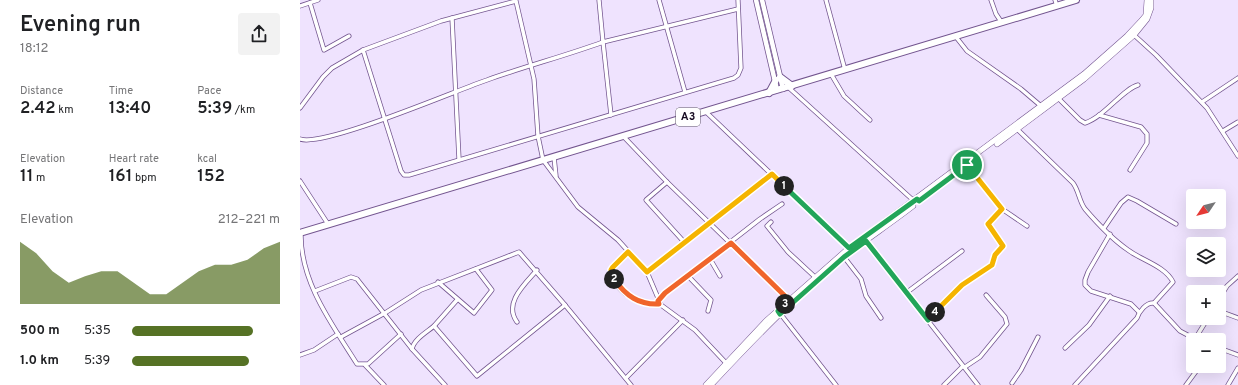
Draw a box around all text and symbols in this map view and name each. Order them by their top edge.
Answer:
text: Evening run [20,12,141,39]
button: share [238,13,280,55]
text: 18:12 [20,41,49,57]
text: Distance [20,84,63,98]
text: Time [109,84,133,98]
text: Pace [197,84,222,98]
text: 2.42 [20,98,56,120]
text: 13:40 [109,98,151,120]
text: 5:39 [197,98,232,120]
text: km [56,103,73,117]
text: /km [232,103,255,117]
road number: A3 [676,108,700,126]
pin [950,148,984,182]
text: Elevation [20,152,65,166]
text: Heart rate [109,152,159,166]
text: kcal [197,152,217,166]
icon: arrive [956,154,978,176]
text: 11 [20,166,33,188]
text: 161 [109,166,132,188]
text: 152 [197,166,225,188]
text: m [33,171,45,185]
text: bpm [132,171,157,185]
pin: 1 [774,176,794,196]
text: 1 [782,179,786,193]
north arrow [1186,189,1226,229]
map controls [1186,189,1226,373]
text: Elevation [20,212,73,228]
text: 212–221 m [218,212,280,228]
button: layers [1186,237,1226,277]
pin: 2 [604,269,624,289]
text: 2 [611,272,617,286]
button: + [1186,285,1226,325]
pin: 3 [775,294,795,314]
text: 3 [782,297,788,311]
pin: 4 [925,302,945,322]
text: 4 [931,305,939,319]
text: 500 m [20,323,60,339]
text: 5:35 [84,323,111,339]
button: − [1186,333,1226,373]
text: 1.0 km [20,353,59,369]
text: 5:39 [84,353,110,369]

